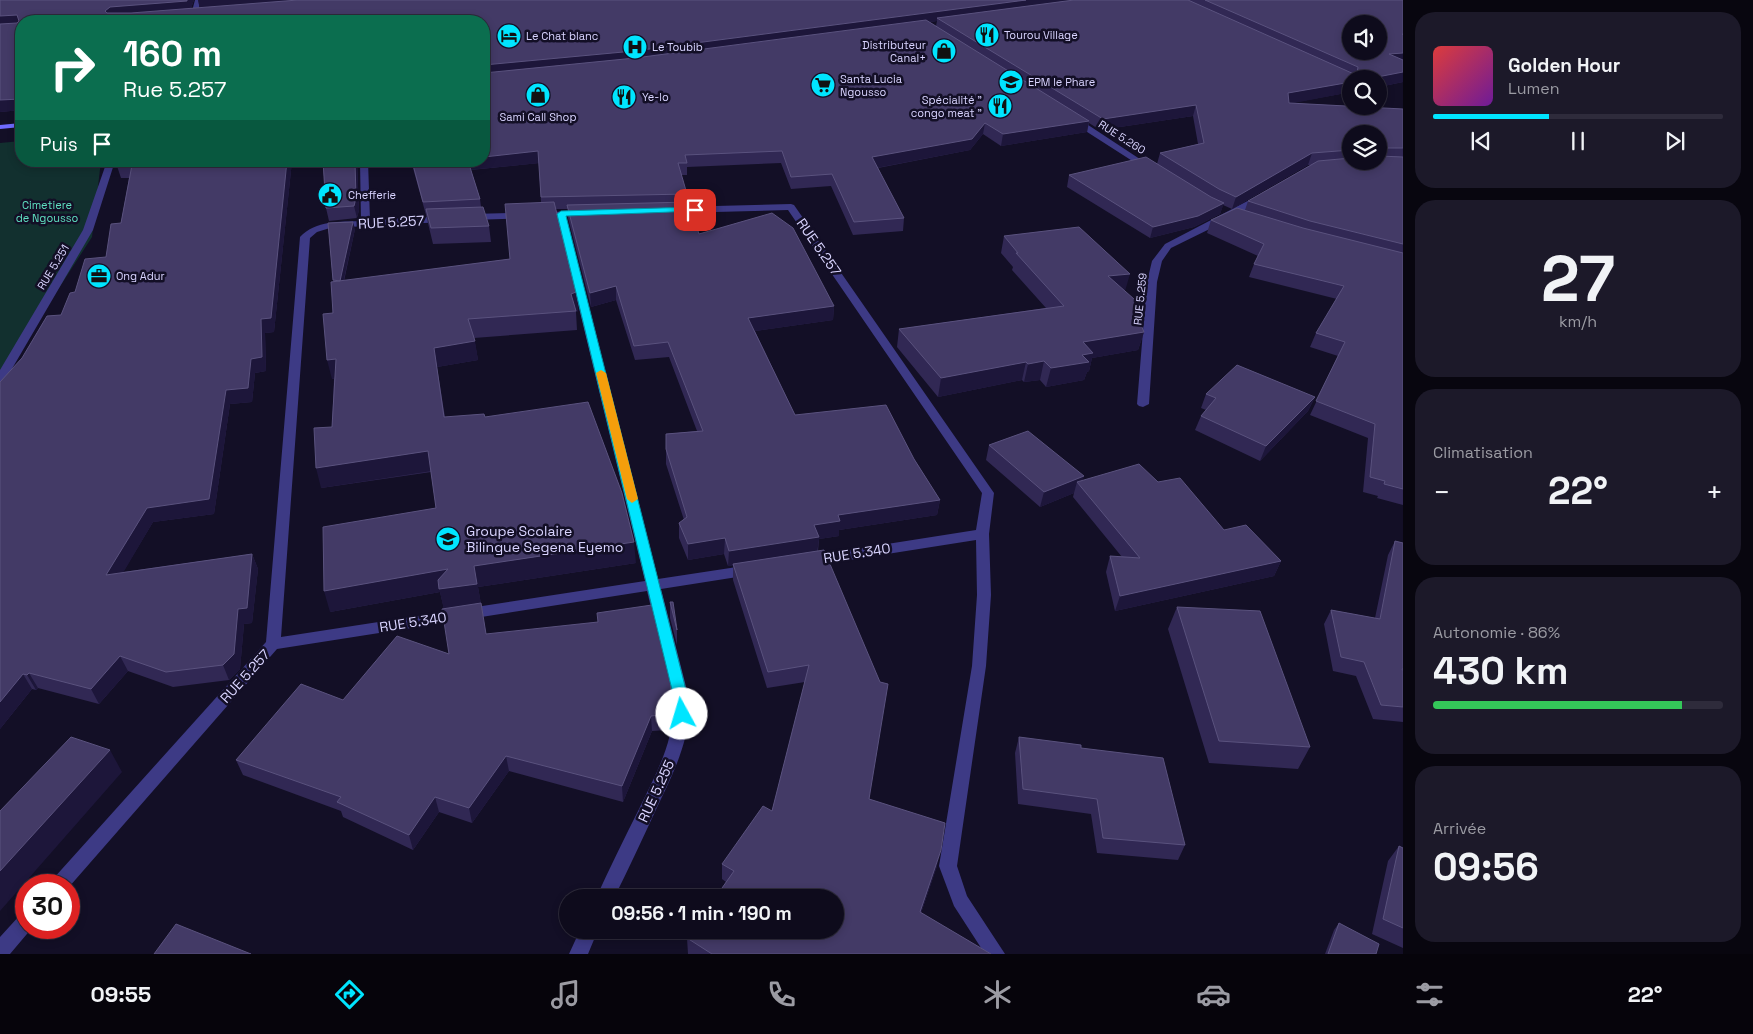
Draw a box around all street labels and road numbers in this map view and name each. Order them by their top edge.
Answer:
street label: RUE 5.260 [1096,117,1148,157]
street label: RUE 5.257 [358,211,425,233]
street label: RUE 5.257 [793,215,845,279]
street label: RUE 5.251 [34,242,72,292]
street label: RUE 5.259 [1130,272,1150,326]
street label: RUE 5.340 [822,539,892,567]
street label: RUE 5.340 [378,608,448,636]
street label: RUE 5.257 [216,645,274,707]
street label: RUE 5.255 [634,757,678,825]

